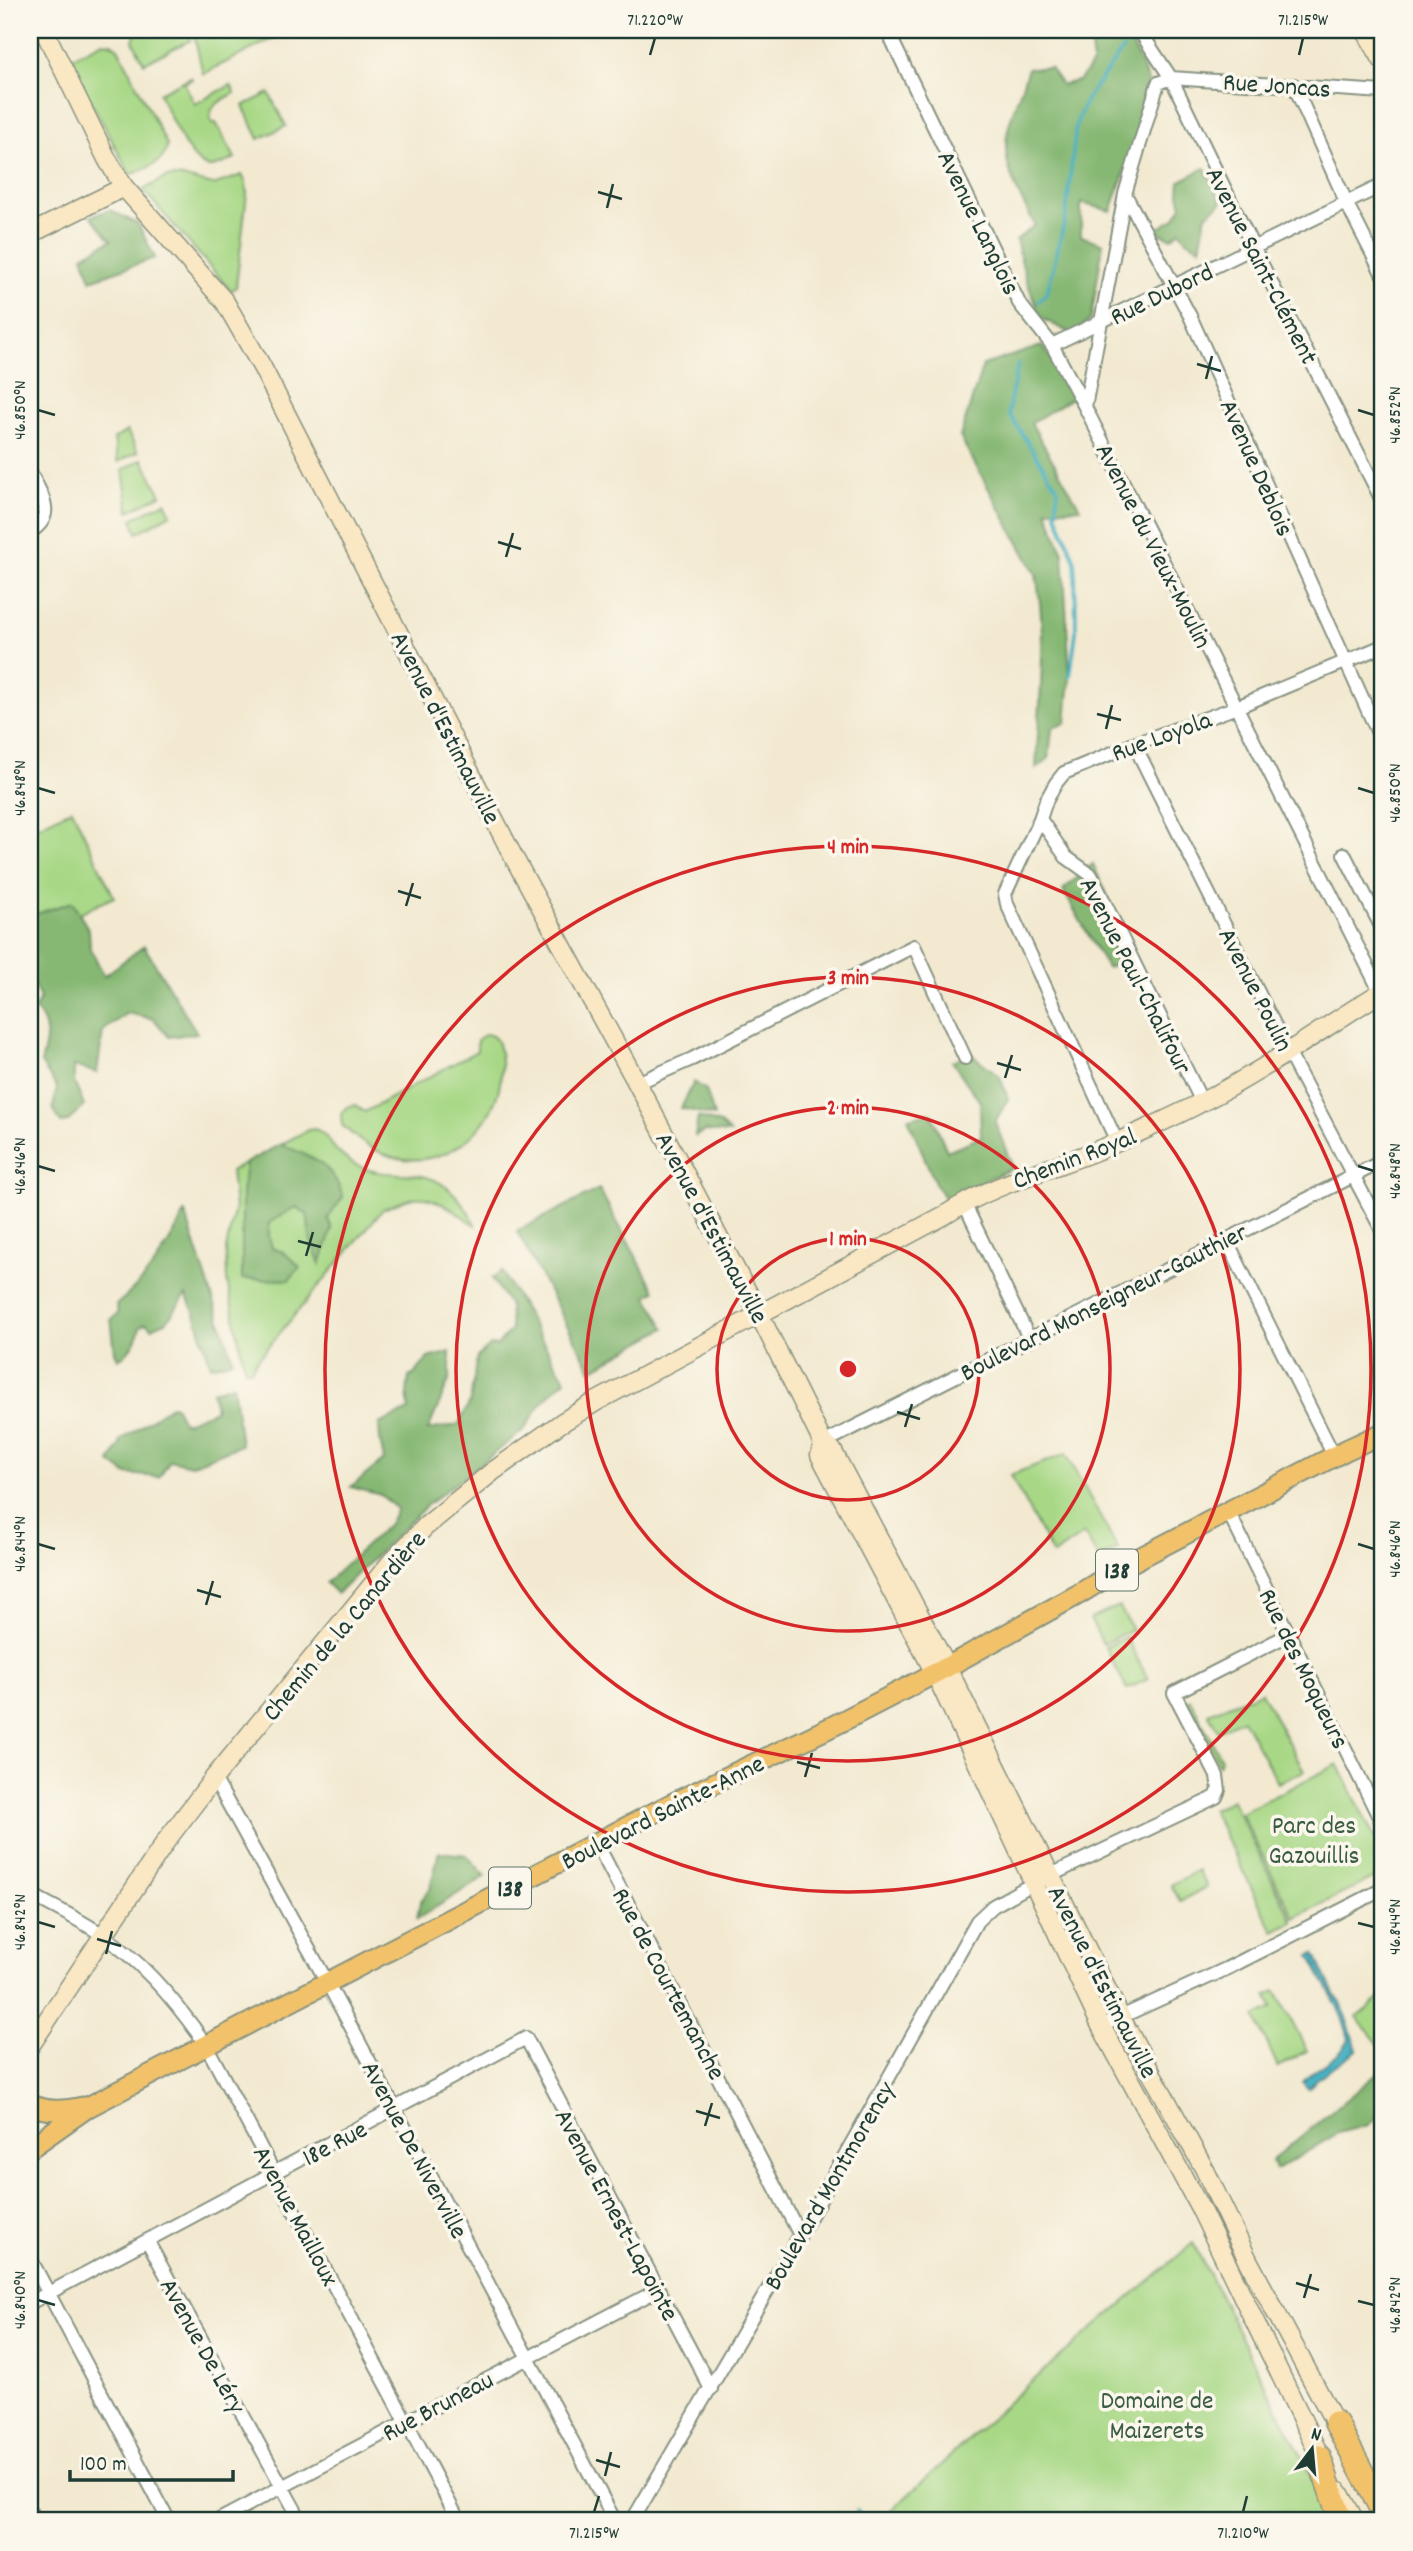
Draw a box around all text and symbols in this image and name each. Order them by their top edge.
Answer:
text: 71.220°W [627,9,683,34]
text: 71.215°W [1278,9,1329,34]
street label: Rue Joncas [1222,65,1332,110]
street label: Avenue Langlois [926,145,1028,302]
street label: Avenue Saint-Clément [1194,161,1326,372]
street label: Rue Dubord [1105,255,1220,337]
text: 46.850°N [9,380,34,440]
text: 46.852°N [1384,386,1409,444]
street label: Avenue Deblois [1208,394,1302,543]
street label: Avenue du Vieux-Moulin [1084,438,1220,656]
street label: Avenue d'Estimauville [379,626,509,832]
street label: Rue Loyola [1107,703,1218,773]
text: 46.848°N [9,760,34,816]
text: 46.850°N [1384,763,1409,823]
text: 4 min [827,834,869,864]
street label: Avenue Paul-Chalifour [1068,872,1200,1082]
street label: Avenue Poulin [1207,922,1301,1059]
text: 3 min [827,965,869,995]
text: 2 min [827,1095,869,1125]
street label: Chemin Royal [1008,1120,1143,1201]
street label: Avenue d'Estimauville [644,1126,776,1331]
text: 46.846°N [9,1137,34,1195]
text: 46.848°N [1384,1143,1409,1199]
street label: Boulevard Monseigneur-Gauthier [955,1215,1255,1393]
text: 1 min [829,1226,867,1256]
centre of rings [836,1357,860,1381]
text: 46.844°N [9,1516,34,1572]
text: 46.846°N [1384,1520,1409,1578]
street label: Chemin de la Canardière [255,1524,437,1731]
road number: 138 [1096,1550,1138,1590]
street label: Rue des Moqueurs [1247,1583,1357,1756]
street label: Boulevard Sainte-Anne [556,1747,772,1881]
park label: Parc des Gazouillis [1269,1809,1359,1876]
road number: 138 [489,1868,531,1909]
street label: Avenue d'Estimauville [1036,1880,1166,2086]
street label: Rue de Courtemanche [601,1882,733,2087]
text: 46.842°N [9,1894,34,1950]
text: 46.844°N [1384,1899,1409,1955]
street label: Avenue De Niverville [350,2055,475,2246]
street label: Boulevard Montmorency [756,2075,906,2298]
street label: Avenue Ernest-Lapointe [543,2103,687,2328]
street label: 18e Rue [297,2113,375,2178]
street label: Avenue Mailloux [241,2140,347,2294]
text: 46.840°N [9,2271,34,2329]
street label: Avenue De Léry [148,2272,254,2422]
text: 46.842°N [1384,2277,1409,2333]
street label: Rue Bruneau [376,2363,501,2453]
park label: Domaine de Maizerets [1101,2384,1213,2451]
north arrow [1276,2414,1346,2484]
text: N [1307,2422,1324,2450]
scale bar [70,2439,233,2483]
text: 100 m [80,2451,127,2481]
text: 71.215°W [569,2522,620,2547]
text: 71.210°W [1217,2522,1269,2547]

